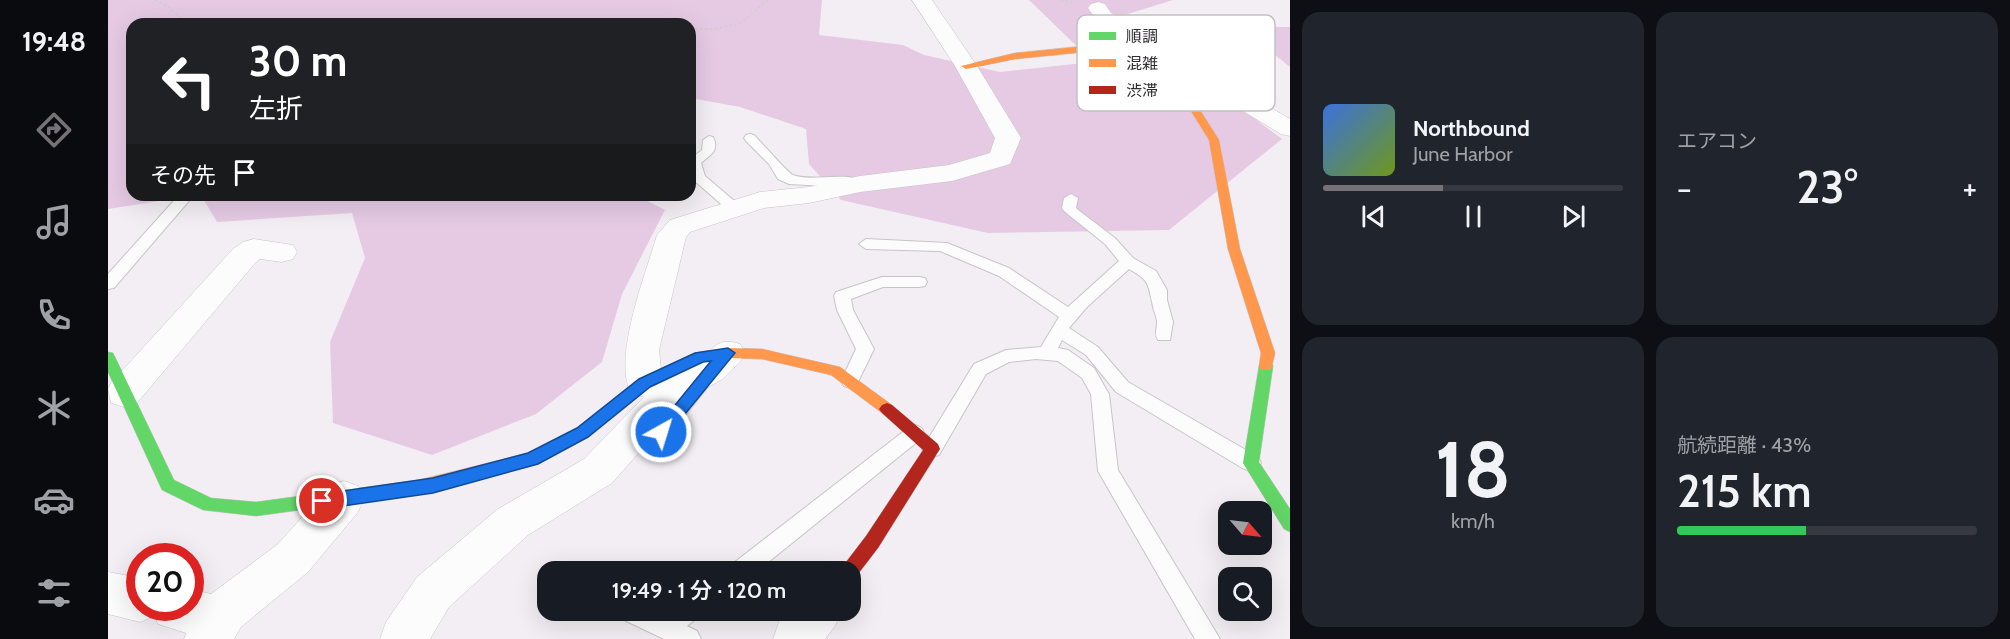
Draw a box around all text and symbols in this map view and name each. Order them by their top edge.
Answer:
legend [1077,15,1275,111]
text: 19:48 [22,25,86,58]
text: 順調 [1126,27,1158,46]
text: 30 m [249,35,347,87]
icon: left [150,42,228,120]
text: 混雑 [1126,54,1158,73]
text: 渋滞 [1126,81,1158,100]
text: 左折 [249,92,303,125]
icon: directions [33,109,75,151]
text: Northbound [1413,115,1530,142]
text: エアコン [1677,129,1757,153]
text: June Harbor [1413,142,1513,166]
icon: arrive [228,156,261,189]
text: 23° [1796,160,1858,214]
text: その先 [150,162,216,189]
text: − [1677,168,1692,208]
text: + [1962,168,1977,208]
icon: previous [1357,200,1390,233]
icon: pause [1457,200,1490,233]
icon: next [1557,200,1590,233]
icon: music [33,201,75,243]
icon: phone [33,294,75,336]
icon: climate [33,387,75,429]
position arrow [629,400,693,464]
text: 18 [1435,422,1511,517]
text: 航続距離 · 43% [1677,433,1811,457]
text: 215 km [1677,464,1811,518]
pin [296,475,347,526]
icon: car [33,479,75,521]
icon: arrive [305,484,338,517]
north arrow [1218,501,1272,555]
map controls [1218,501,1272,621]
text: km/h [1451,509,1495,533]
speed limit sign: 20 [126,543,204,621]
button: search [1218,567,1272,621]
icon: filters [33,572,75,614]
text: 19:49 · 1 分 · 120 m [612,577,786,604]

